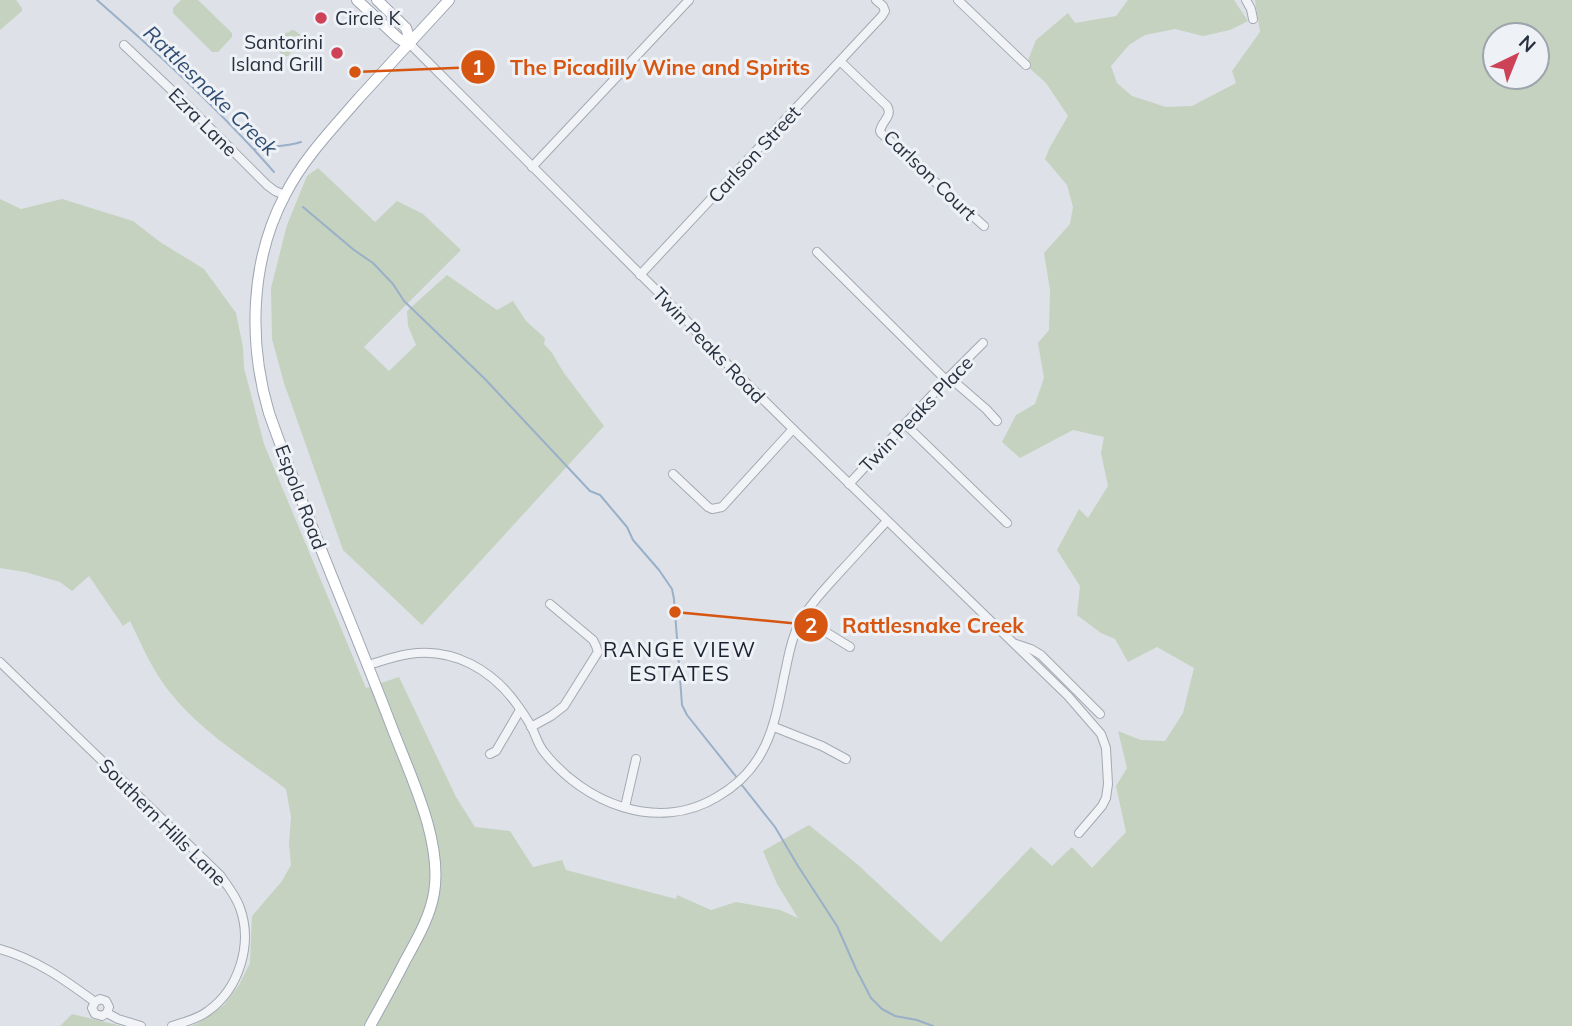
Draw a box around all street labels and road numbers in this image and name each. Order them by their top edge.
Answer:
street label: Ezra Lane [164,83,242,161]
street label: Carlson Street [703,100,805,208]
street label: Carlson Court [878,125,982,226]
street label: Twin Peaks Road [648,282,770,408]
street label: Twin Peaks Place [854,351,978,477]
street label: Espola Road [270,441,332,553]
street label: Southern Hills Lane [94,753,232,891]

